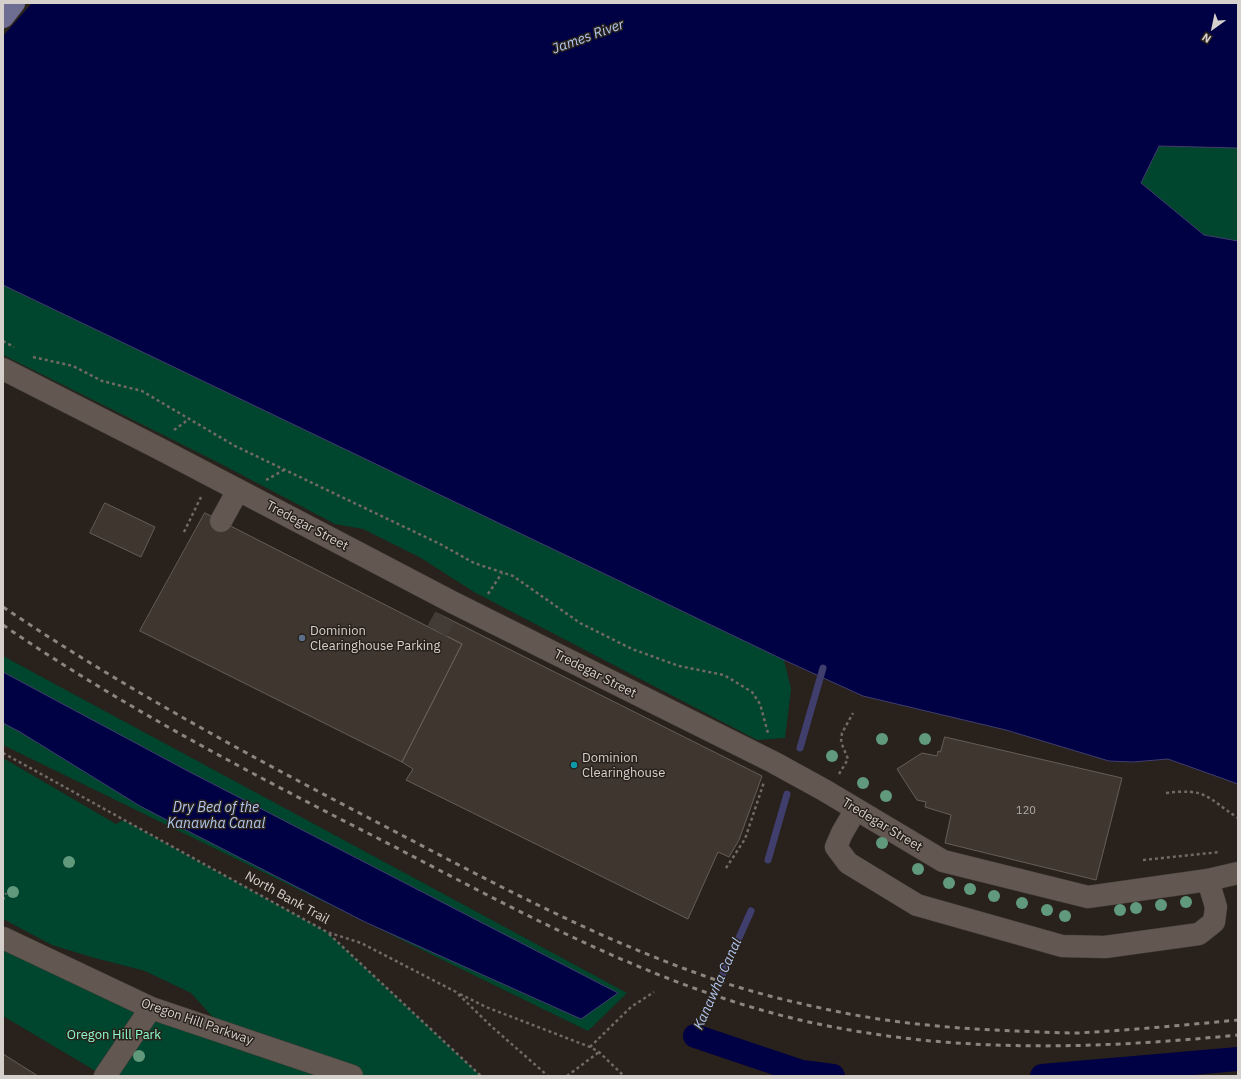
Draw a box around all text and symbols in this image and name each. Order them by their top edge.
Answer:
north arrow [1193,8,1233,48]
water label: James River [550,16,626,58]
text: N [1199,30,1214,46]
street label: Tredegar Street [263,498,351,554]
place label: Dominion Clearinghouse Parking [310,623,440,654]
marker: Dominion Clearinghouse Parking [297,633,307,643]
street label: Tredegar Street [551,646,639,702]
place label: Dominion Clearinghouse [582,750,665,781]
marker: Dominion Clearinghouse [569,760,579,770]
street label: Tredegar Street [839,795,925,855]
water label: Dry Bed of the Kanawha Canal [167,800,265,832]
house number: 120 [1016,804,1036,818]
street label: North Bank Trail [242,868,332,928]
water label: Kanawha Canal [690,936,746,1032]
street label: Oregon Hill Parkway [139,995,255,1049]
park label: Oregon Hill Park [67,1027,161,1043]

